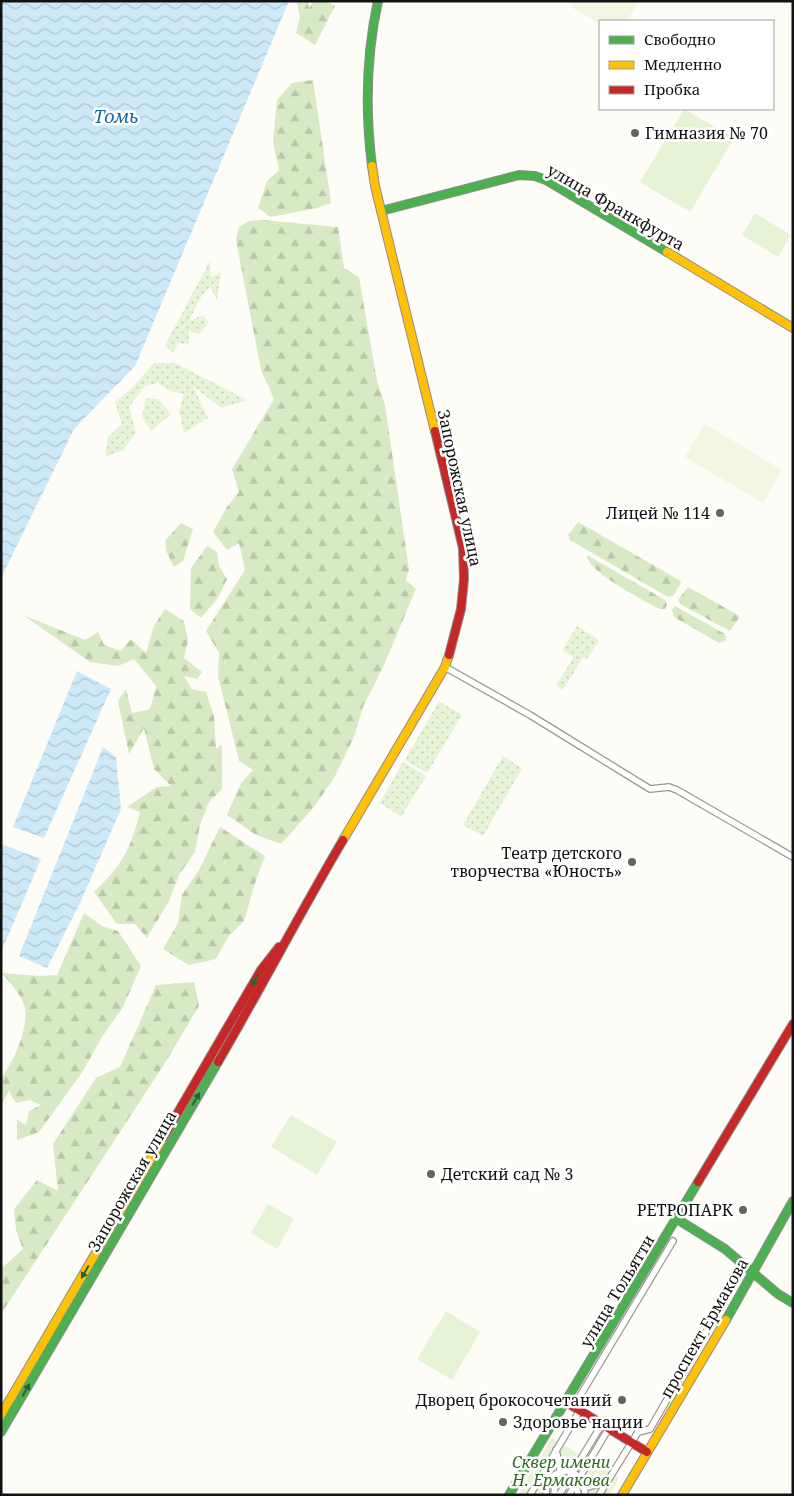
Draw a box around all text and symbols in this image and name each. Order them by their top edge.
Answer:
legend [599,20,774,110]
text: Свободно [644,29,716,49]
text: Медленно [644,54,722,74]
text: Пробка [644,79,700,99]
water label: Томь [94,104,138,128]
place label: Гимназия № 70 [645,122,768,144]
marker: Гимназия № 70 [629,127,641,139]
street label: улица Франкфурта [543,159,689,255]
street label: Запорожская улица [433,408,487,568]
place label: Лицей № 114 [606,502,710,524]
marker: Лицей № 114 [714,507,726,519]
place label: Театр детского творчества «Юность» [450,842,622,882]
marker: Театр детского творчества «Юность» [626,856,638,868]
one-way arrow [250,974,259,987]
one-way arrow [192,1092,201,1105]
street label: Запорожская улица [83,1106,181,1256]
place label: Детский сад № 3 [441,1163,574,1185]
marker: Детский сад № 3 [425,1168,437,1180]
place label: РЕТРОПАРК [637,1199,734,1221]
marker: РЕТРОПАРК [737,1204,749,1216]
street label: улица Тольятти [575,1230,660,1352]
street label: проспект Ермакова [655,1254,753,1402]
one-way arrow [80,1265,89,1279]
one-way arrow [21,1384,30,1397]
place label: Дворец брокосочетаний [415,1389,612,1411]
marker: Дворец брокосочетаний [616,1394,628,1406]
place label: Здоровье нации [513,1411,643,1433]
marker: Здоровье нации [497,1416,509,1428]
park label: Сквер имени Н. Ермакова [511,1451,611,1491]

